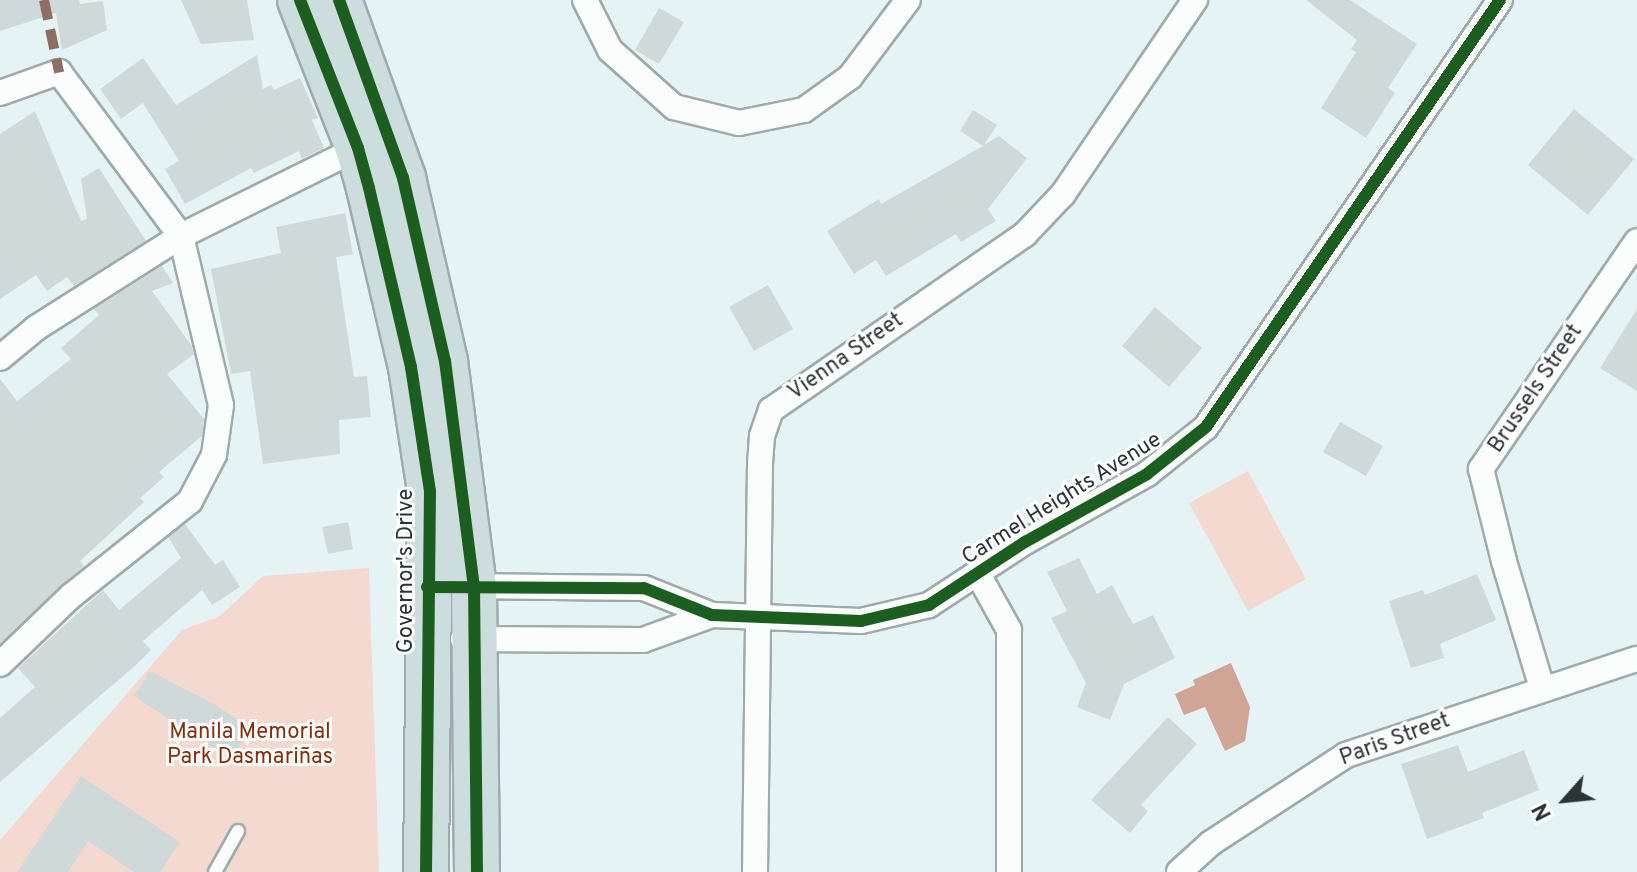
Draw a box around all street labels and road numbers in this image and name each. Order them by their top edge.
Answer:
street label: Vienna Street [783,308,909,406]
street label: Brussels Street [1483,320,1589,458]
street label: Carmel Heights Avenue [957,427,1167,571]
street label: Governor's Drive [394,489,420,653]
street label: Paris Street [1336,708,1454,772]

